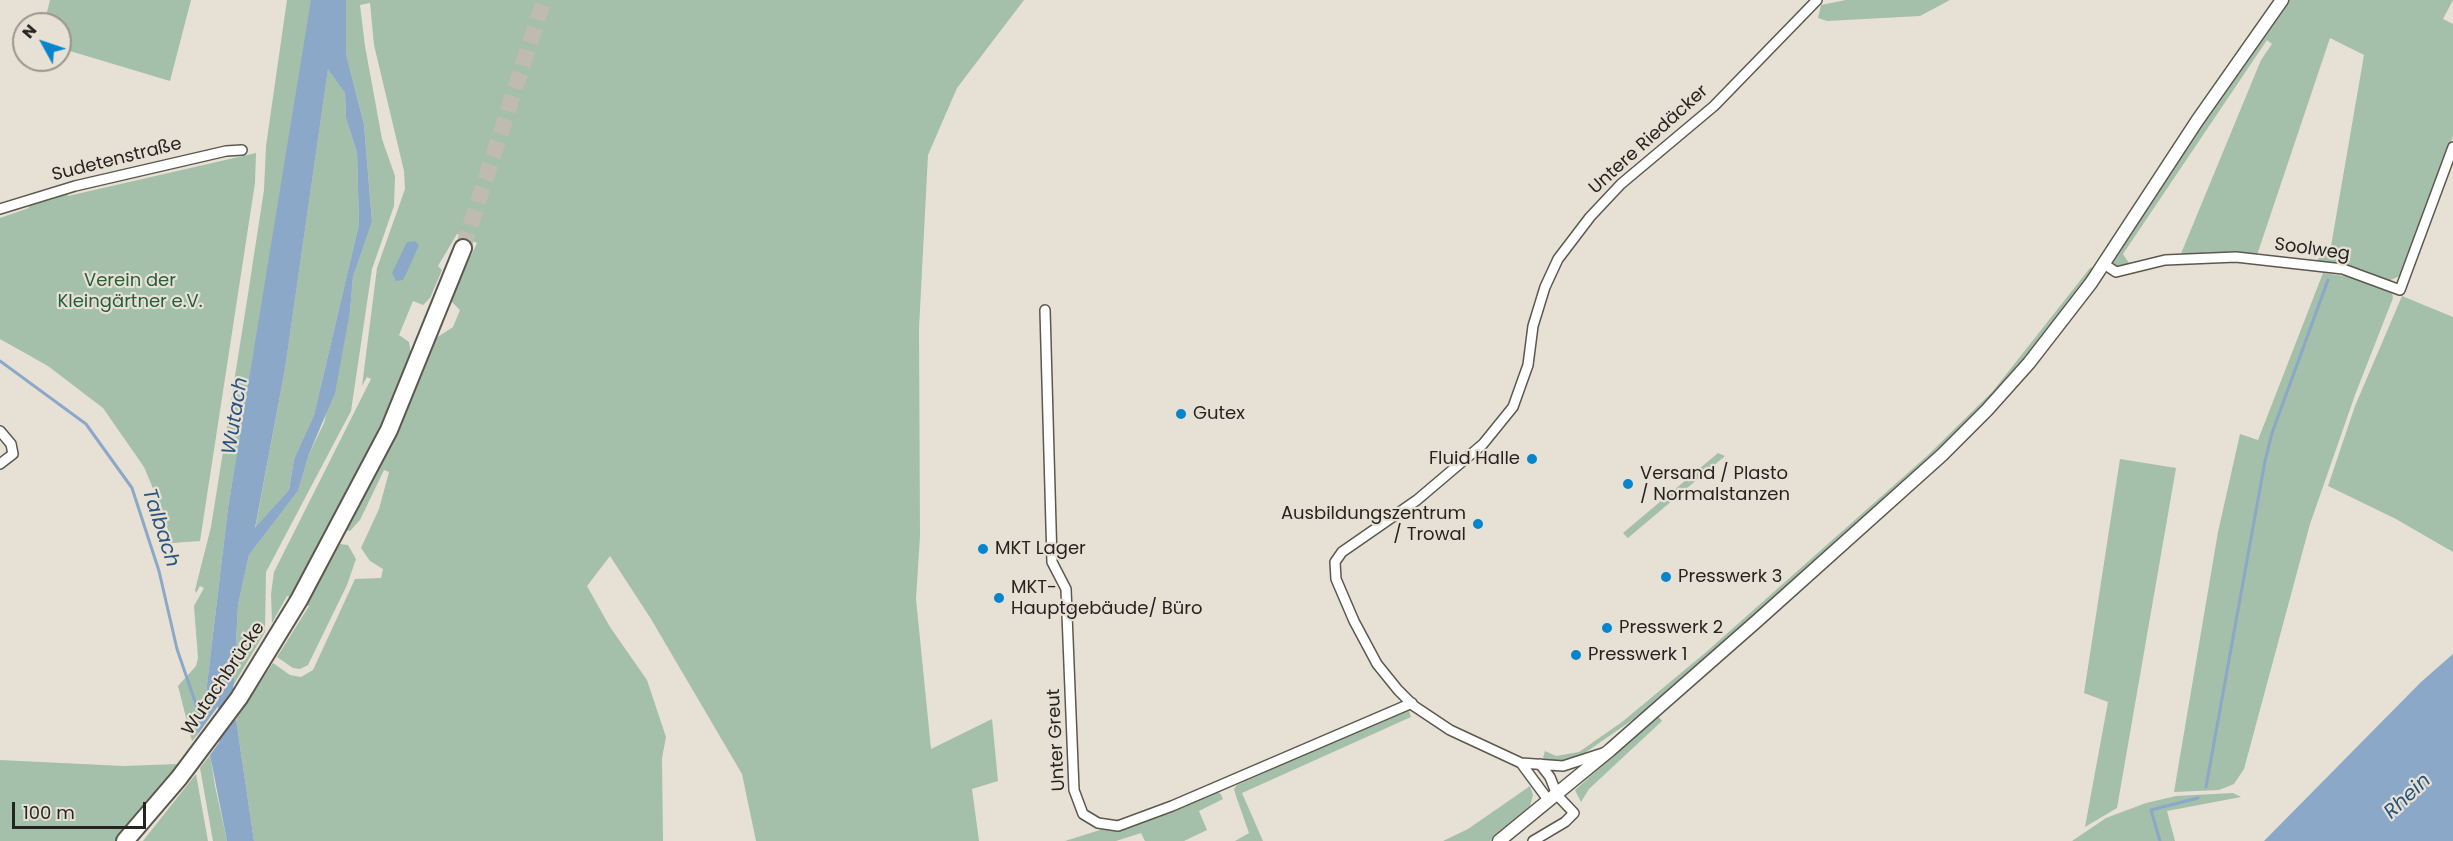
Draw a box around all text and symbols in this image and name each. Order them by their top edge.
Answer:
north arrow [12,12,72,72]
text: N [17,19,42,43]
street label: Untere Riedäcker [1585,81,1713,199]
street label: Sudetenstraße [50,133,184,187]
street label: Soolweg [2273,234,2351,266]
park label: Verein der Kleingärtner e.V. [57,270,203,312]
water label: Wutach [218,376,254,456]
place label: Gutex [1193,403,1245,425]
marker: Gutex [1174,407,1188,421]
place label: Fluid Halle [1429,448,1520,470]
marker: Fluid Halle [1525,452,1539,466]
place label: Versand / Plasto / Normalstanzen [1640,463,1790,506]
marker: Versand / Plasto / Normalstanzen [1621,477,1635,491]
water label: Talbach [136,486,184,570]
place label: Ausbildungszentrum / Trowal [1281,503,1466,546]
marker: Ausbildungszentrum / Trowal [1471,517,1485,531]
place label: MKT Lager [995,538,1086,560]
marker: MKT Lager [976,542,990,556]
place label: Presswerk 3 [1678,566,1782,588]
marker: Presswerk 3 [1659,570,1673,584]
place label: MKT- Hauptgebäude/ Büro [1011,577,1203,620]
marker: MKT- Hauptgebäude/ Büro [992,591,1006,605]
place label: Presswerk 2 [1619,617,1723,639]
street label: Wutachbrücke [178,618,270,740]
marker: Presswerk 2 [1600,621,1614,635]
place label: Presswerk 1 [1588,644,1688,666]
marker: Presswerk 1 [1569,648,1583,662]
street label: Unter Greut [1044,688,1070,792]
water label: Rhein [2380,769,2436,825]
scale bar [15,790,148,828]
text: 100 m [23,800,75,825]

